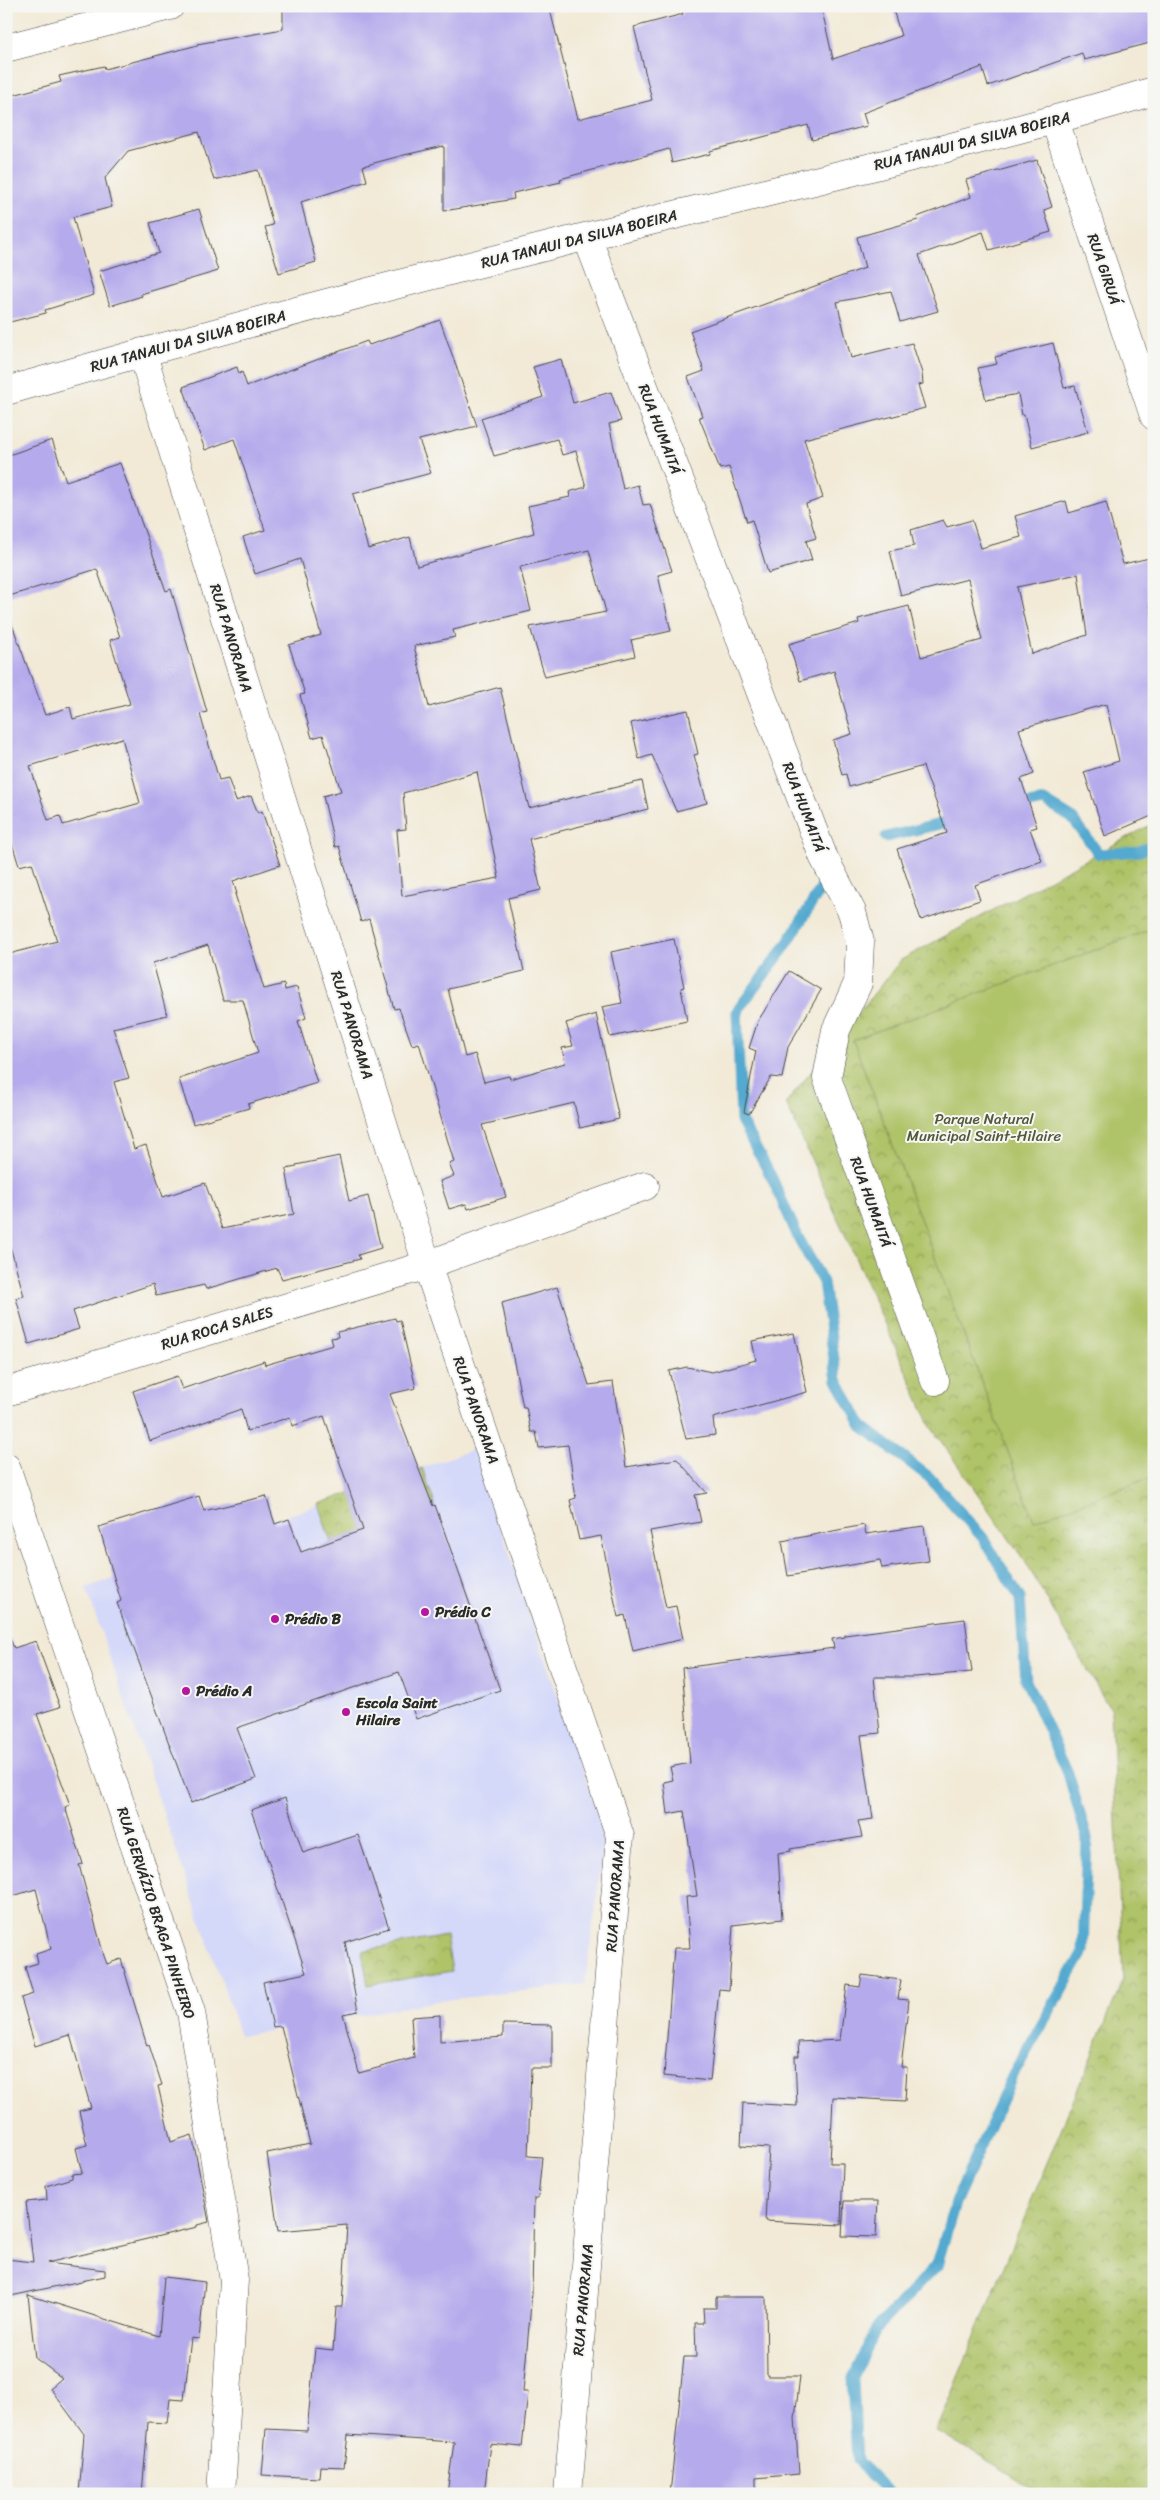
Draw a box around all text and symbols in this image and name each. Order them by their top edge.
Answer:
street label: RUA TANAUI DA SILVA BOEIRA [871,104,1073,178]
street label: RUA TANAUI DA SILVA BOEIRA [478,202,680,276]
street label: RUA GIRUÁ [1080,230,1129,310]
street label: RUA TANAUI DA SILVA BOEIRA [87,302,289,380]
street label: RUA HUMAITÁ [631,380,690,480]
street label: RUA PANORAMA [202,581,260,695]
street label: RUA HUMAITÁ [775,758,834,858]
street label: RUA PANORAMA [323,968,381,1082]
park label: Parque Natural Municipal Saint-Hilaire [907,1106,1062,1149]
street label: RUA HUMAITÁ [843,1153,900,1253]
street label: RUA ROCA SALES [158,1299,276,1357]
street label: RUA PANORAMA [445,1353,507,1467]
place label: Prédio C [435,1599,492,1625]
place label: Prédio B [285,1606,342,1632]
marker: Prédio C [419,1606,431,1618]
marker: Prédio B [269,1613,281,1625]
place label: Prédio A [196,1678,253,1704]
marker: Prédio A [180,1685,192,1697]
place label: Escola Saint Hilaire [355,1690,438,1733]
marker: Escola Saint Hilaire [340,1706,352,1718]
street label: RUA GERVÁZIO BRAGA PINHEIRO [109,1803,203,2023]
street label: RUA PANORAMA [598,1839,632,1953]
street label: RUA PANORAMA [565,2243,601,2357]

